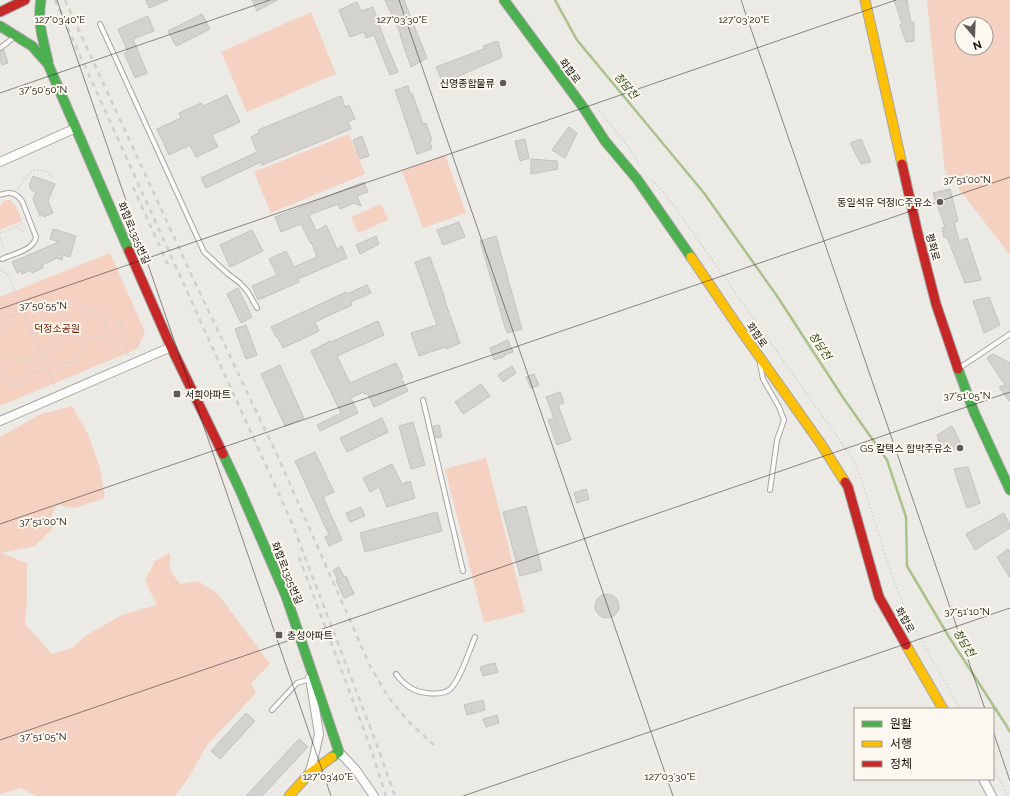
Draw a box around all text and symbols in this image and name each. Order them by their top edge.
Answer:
text: 127°03'40"E [35,14,85,25]
text: 127°03'30"E [376,14,428,25]
text: 127°03'20"E [719,14,769,25]
north arrow [954,16,994,56]
text: N [971,37,983,52]
street label: 화합로 [557,57,583,85]
water label: 청담천 [611,70,642,103]
place label: 신영종합물류 [440,78,495,89]
marker: 신영종합물류 [498,78,508,88]
text: 37°50'50"N [19,84,67,95]
text: 37°51'00"N [943,174,991,185]
place label: 동일석유 덕정IC주유소 [837,197,932,208]
marker: 동일석유 덕정IC주유소 [935,197,945,207]
street label: 화합로1325번길 [116,200,152,266]
street label: 평화로 [924,232,942,262]
text: 37°50'55"N [19,300,67,311]
street label: 화합로 [745,321,769,349]
park label: 덕정소공원 [34,323,80,334]
water label: 청담천 [806,330,835,364]
marker: 서희아파트 [172,389,182,399]
place label: 서희아파트 [185,389,231,400]
text: 37°51'05"N [944,390,990,401]
place label: GS 칼텍스 함박주유소 [860,443,952,454]
marker: GS 칼텍스 함박주유소 [955,443,965,453]
text: 37°51'00"N [19,516,67,527]
street label: 화합로1325번길 [269,540,305,606]
street label: 화합로 [893,605,917,635]
text: 37°51'10"N [944,606,990,617]
water label: 청담천 [950,627,979,661]
marker: 충성아파트 [274,630,284,640]
place label: 충성아파트 [287,630,333,641]
legend [854,708,994,780]
text: 원활 [890,717,912,731]
text: 37°51'05"N [20,731,66,742]
text: 서행 [890,737,912,751]
text: 정체 [890,757,912,771]
text: 127°03'40"E [303,771,353,782]
text: 127°03'30"E [644,771,696,782]

